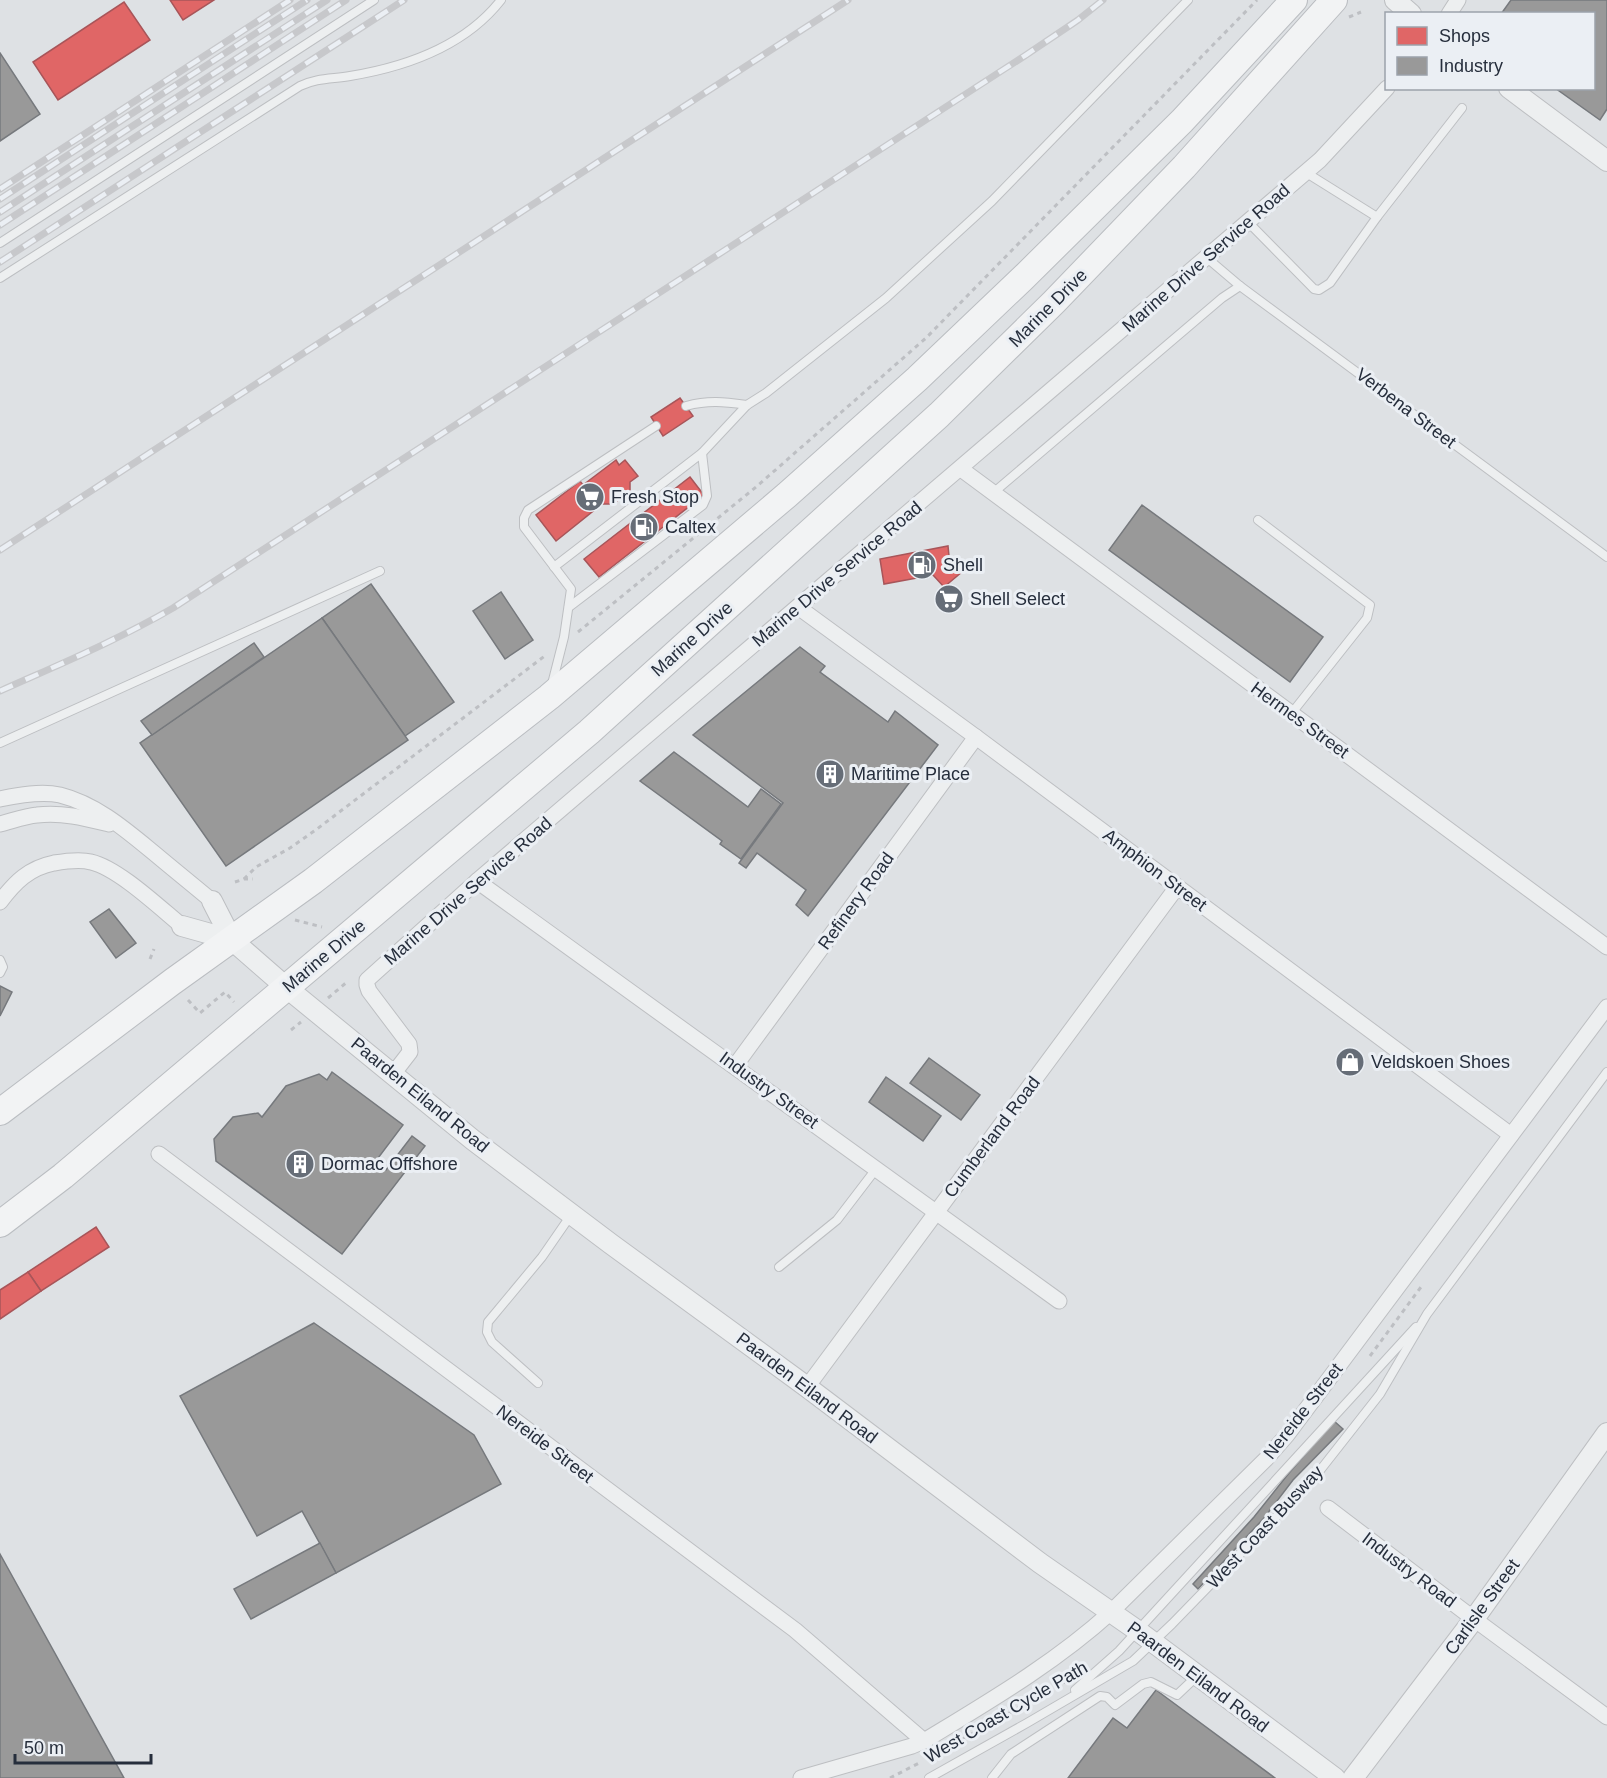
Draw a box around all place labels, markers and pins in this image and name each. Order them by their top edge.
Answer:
supermarket icon: Fresh Stop [574,481,606,513]
place label: Fresh Stop [611,487,699,507]
fuel station icon: Caltex [628,511,660,543]
place label: Caltex [665,517,716,537]
fuel station icon: Shell [906,549,938,581]
place label: Shell [943,555,983,575]
supermarket icon: Shell Select [933,583,965,615]
place label: Shell Select [970,589,1065,609]
building icon: Maritime Place [814,758,846,790]
place label: Maritime Place [851,764,970,784]
shop icon: Veldskoen Shoes [1334,1046,1366,1078]
place label: Veldskoen Shoes [1371,1052,1510,1072]
building icon: Dormac Offshore [284,1148,316,1180]
place label: Dormac Offshore [321,1154,458,1174]

